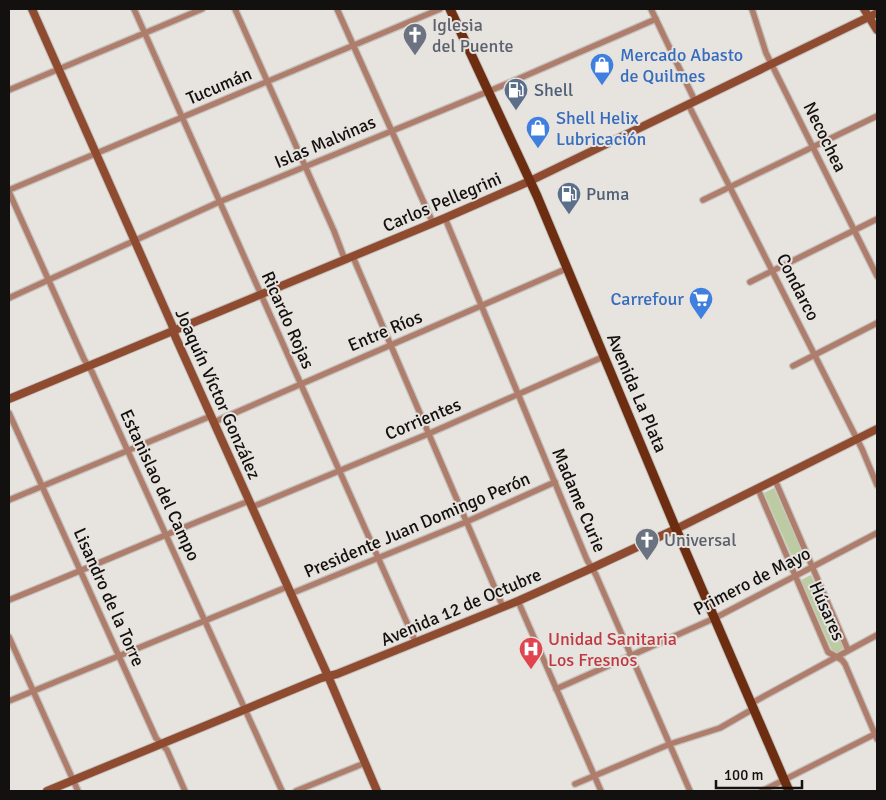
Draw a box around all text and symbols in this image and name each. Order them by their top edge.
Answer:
place label: Iglesia del Puente [432,14,514,57]
church icon: Iglesia del Puente [402,22,428,56]
place label: Mercado Abasto de Quilmes [620,44,743,87]
shop icon: Mercado Abasto de Quilmes [589,52,615,86]
street label: Tucumán [183,62,255,110]
fuel station icon: Shell [503,77,529,111]
place label: Shell [534,79,573,101]
street label: Necochea [799,98,851,176]
place label: Shell Helix Lubricación [556,107,646,150]
street label: Islas Malvinas [271,111,379,173]
shop icon: Shell Helix Lubricación [525,115,551,149]
street label: Carlos Pellegrini [379,167,505,237]
fuel station icon: Puma [556,181,582,215]
place label: Puma [586,183,629,205]
street label: Condarco [772,250,824,324]
street label: Ricardo Rojas [257,268,319,372]
supermarket icon: Carrefour [688,286,714,320]
place label: Carrefour [611,288,684,310]
street label: Joaquín Víctor González [170,305,266,483]
street label: Entre Ríos [345,305,426,356]
street label: Avenida La Plata [602,330,672,456]
street label: Corrientes [382,393,464,445]
street label: Estanislao del Campo [115,406,205,564]
street label: Madame Curie [547,445,611,555]
street label: Presidente Juan Domingo Perón [301,467,533,583]
street label: Lisandro de la Torre [69,524,149,670]
church icon: Universal [634,527,660,561]
place label: Universal [664,529,736,551]
street label: Primero de Mayo [690,542,814,620]
street label: Avenida 12 de Octubre [377,563,545,651]
street label: Húsares [804,578,850,644]
place label: Unidad Sanitaria Los Fresnos [548,628,677,671]
hospital icon: Unidad Sanitaria Los Fresnos [518,636,544,670]
scale bar [716,758,802,790]
text: 100 m [724,766,764,784]

